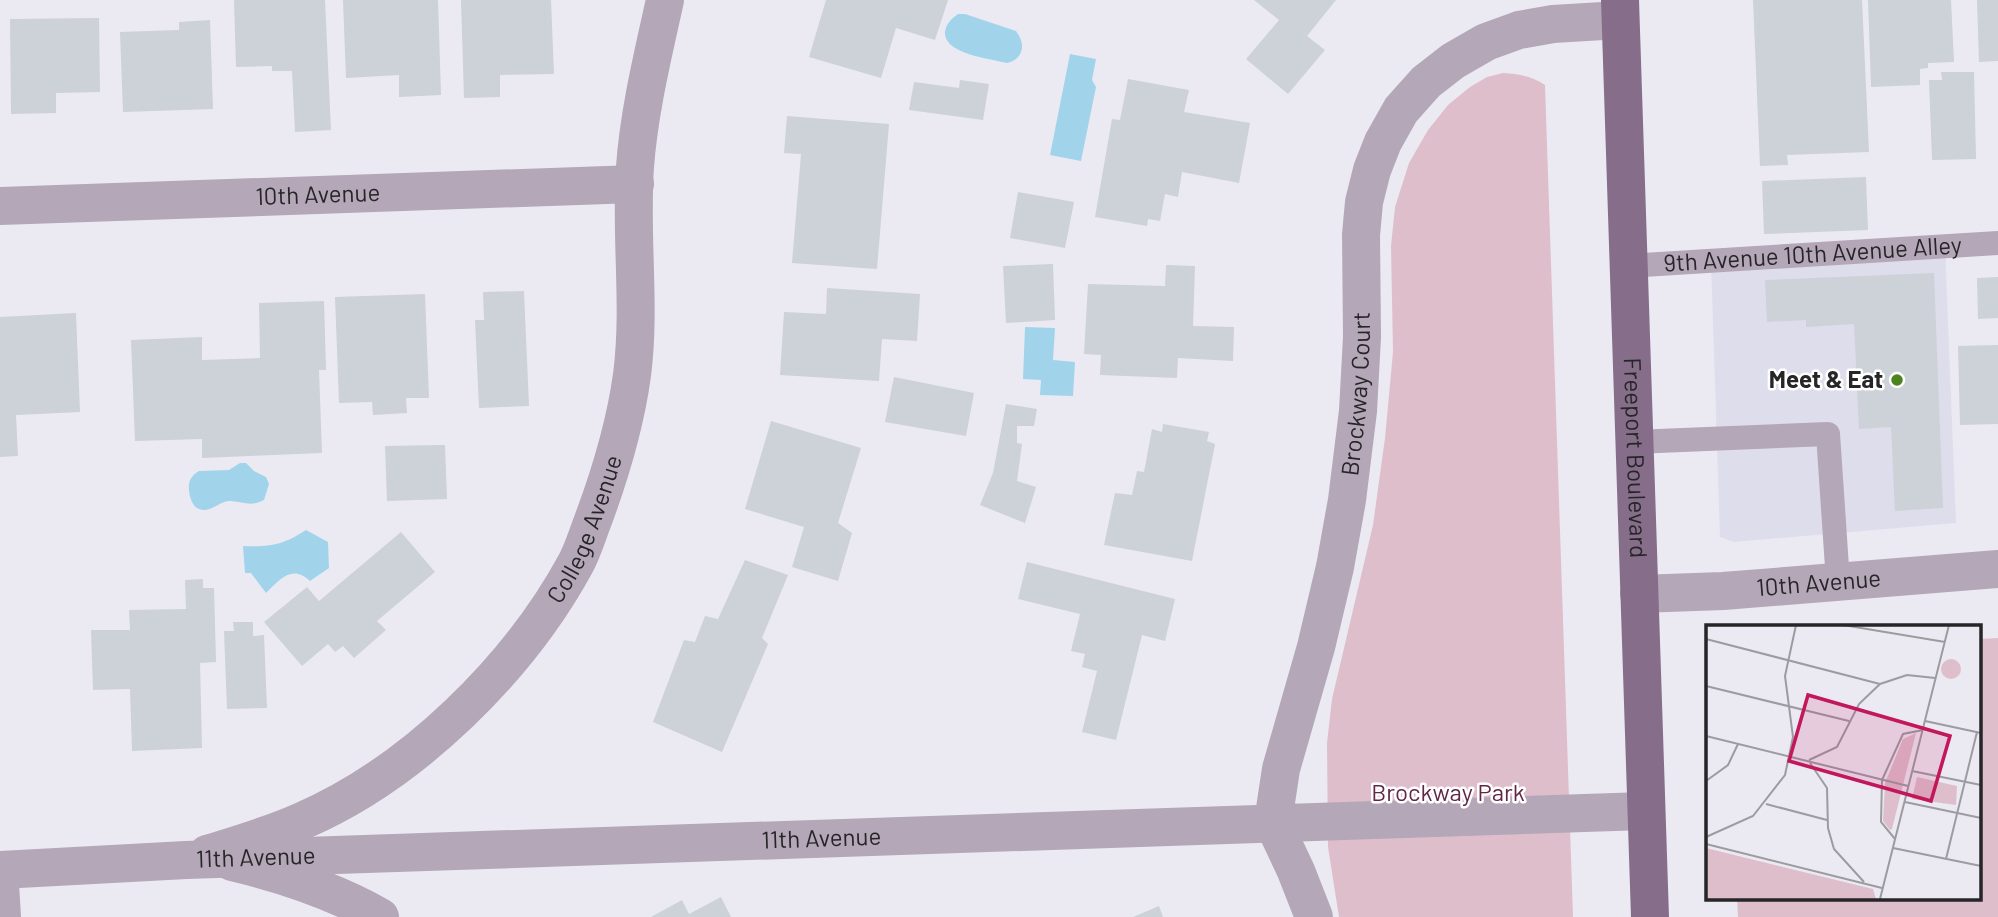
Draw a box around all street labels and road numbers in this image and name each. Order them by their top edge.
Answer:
street label: 10th Avenue [255,177,381,210]
street label: 9th Avenue 10th Avenue Alley [1662,229,1963,277]
street label: Brockway Court [1334,312,1375,477]
street label: Freeport Boulevard [1619,357,1654,558]
street label: College Avenue [540,451,627,608]
street label: 10th Avenue [1755,562,1882,601]
street label: 11th Avenue [761,821,882,854]
street label: 11th Avenue [195,840,316,873]

